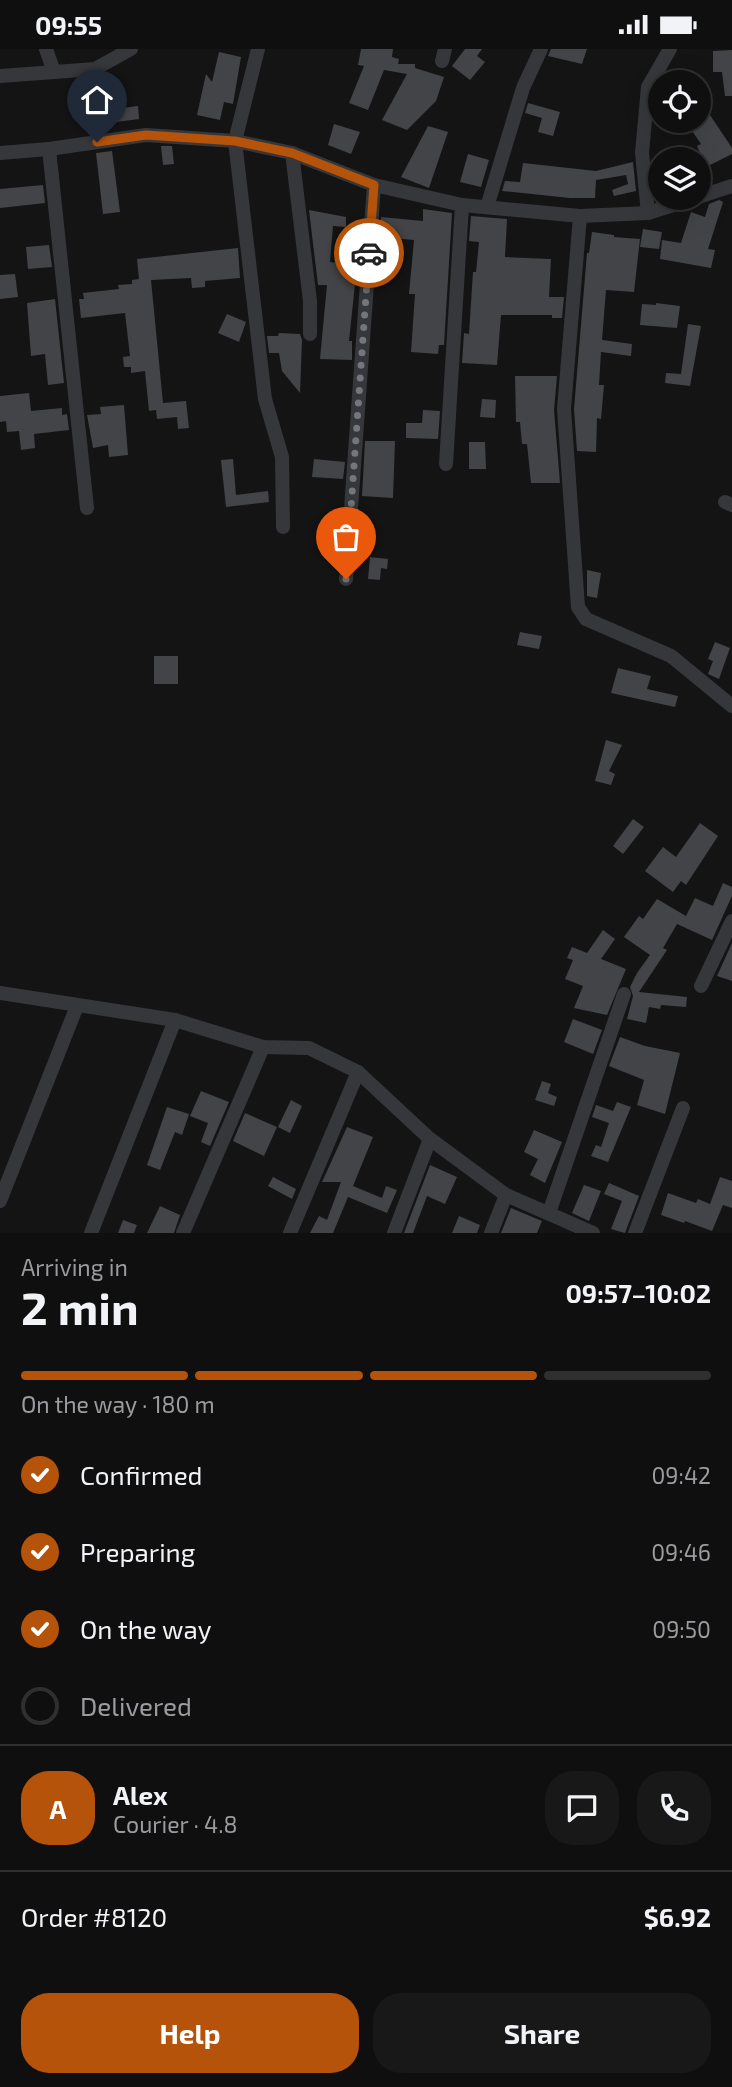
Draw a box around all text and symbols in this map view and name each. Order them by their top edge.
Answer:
text: 09:55 [35,9,102,40]
pin [67,70,127,142]
map controls [648,70,711,210]
button: locate [648,70,711,133]
icon: home [78,81,116,119]
button: layers [648,147,711,210]
courier [334,218,404,288]
icon: car [350,234,388,272]
pin [316,507,376,579]
icon: bag [327,518,365,556]
text: Arriving in [21,1253,128,1281]
text: 09:57–10:02 [565,1277,711,1308]
text: 2 min [21,1279,139,1334]
text: On the way · 180 m [21,1390,215,1418]
icon: check [21,1456,59,1494]
text: Confirmed [80,1459,203,1490]
text: 09:42 [651,1461,711,1489]
icon: check [21,1533,59,1571]
text: Preparing [80,1536,195,1567]
text: 09:46 [651,1538,711,1566]
icon: check [21,1610,59,1648]
text: On the way [80,1613,211,1644]
text: 09:50 [652,1615,711,1643]
text: Delivered [80,1690,192,1721]
button: chat [545,1771,619,1845]
button: phone [637,1771,711,1845]
text: Alex [113,1779,168,1810]
text: A [50,1793,66,1824]
text: Courier · 4.8 [113,1810,237,1838]
text: Order #8120 [21,1901,167,1932]
text: $6.92 [644,1901,711,1932]
button: Help [21,1993,359,2073]
button: Share [373,1993,711,2073]

